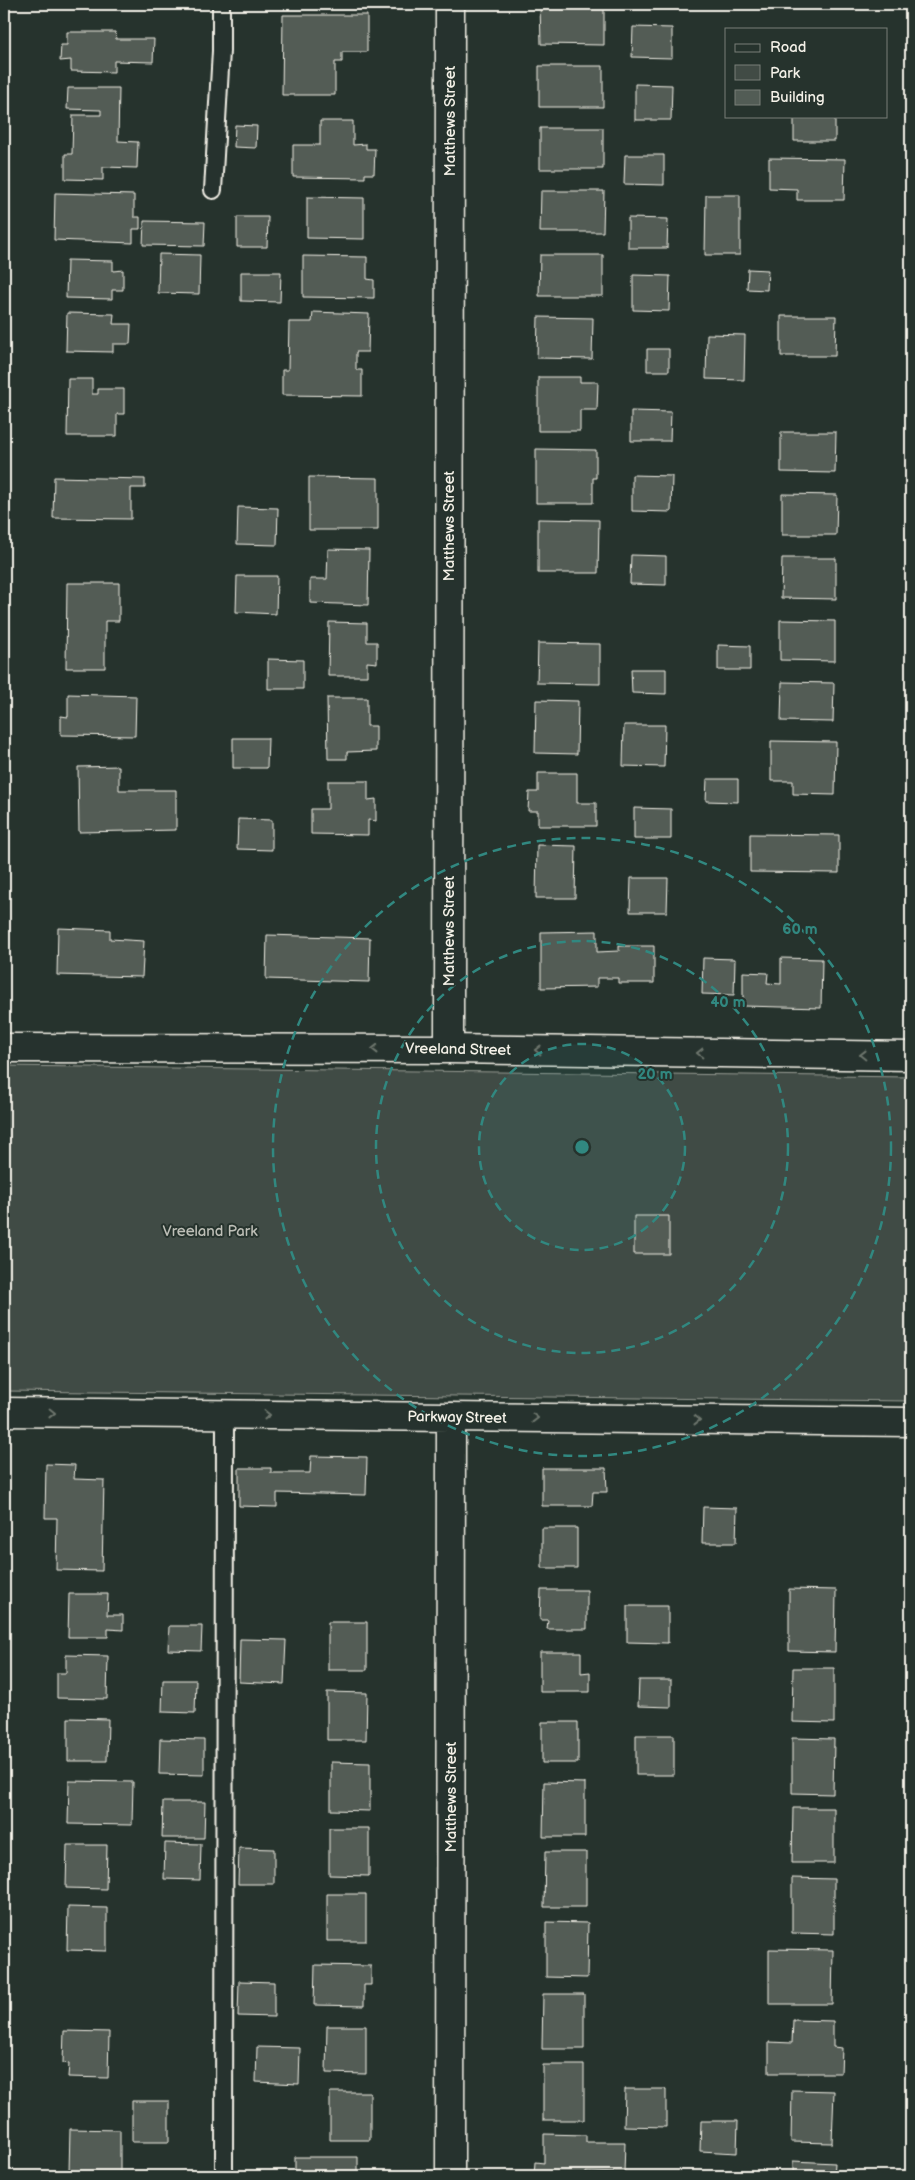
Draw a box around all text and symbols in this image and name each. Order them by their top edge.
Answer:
legend [725,28,888,118]
text: Road [770,38,806,57]
text: Park [770,64,801,83]
street label: Matthews Street [441,65,460,176]
text: Building [770,88,825,107]
street label: Matthews Street [440,470,459,581]
street label: Matthews Street [440,875,459,986]
text: 60 m [782,920,818,939]
text: 40 m [710,993,746,1012]
street label: Vreeland Street [405,1039,511,1060]
one-way arrow [371,1044,378,1054]
one-way arrow [533,1045,541,1055]
one-way arrow [696,1048,704,1058]
one-way arrow [858,1050,866,1060]
text: 20 m [638,1065,673,1084]
centre of rings [573,1138,591,1156]
park label: Vreeland Park [162,1222,258,1241]
one-way arrow [49,1407,57,1418]
street label: Parkway Street [407,1407,507,1428]
one-way arrow [264,1410,272,1420]
one-way arrow [532,1413,539,1423]
one-way arrow [694,1415,702,1425]
street label: Matthews Street [442,1741,461,1852]

